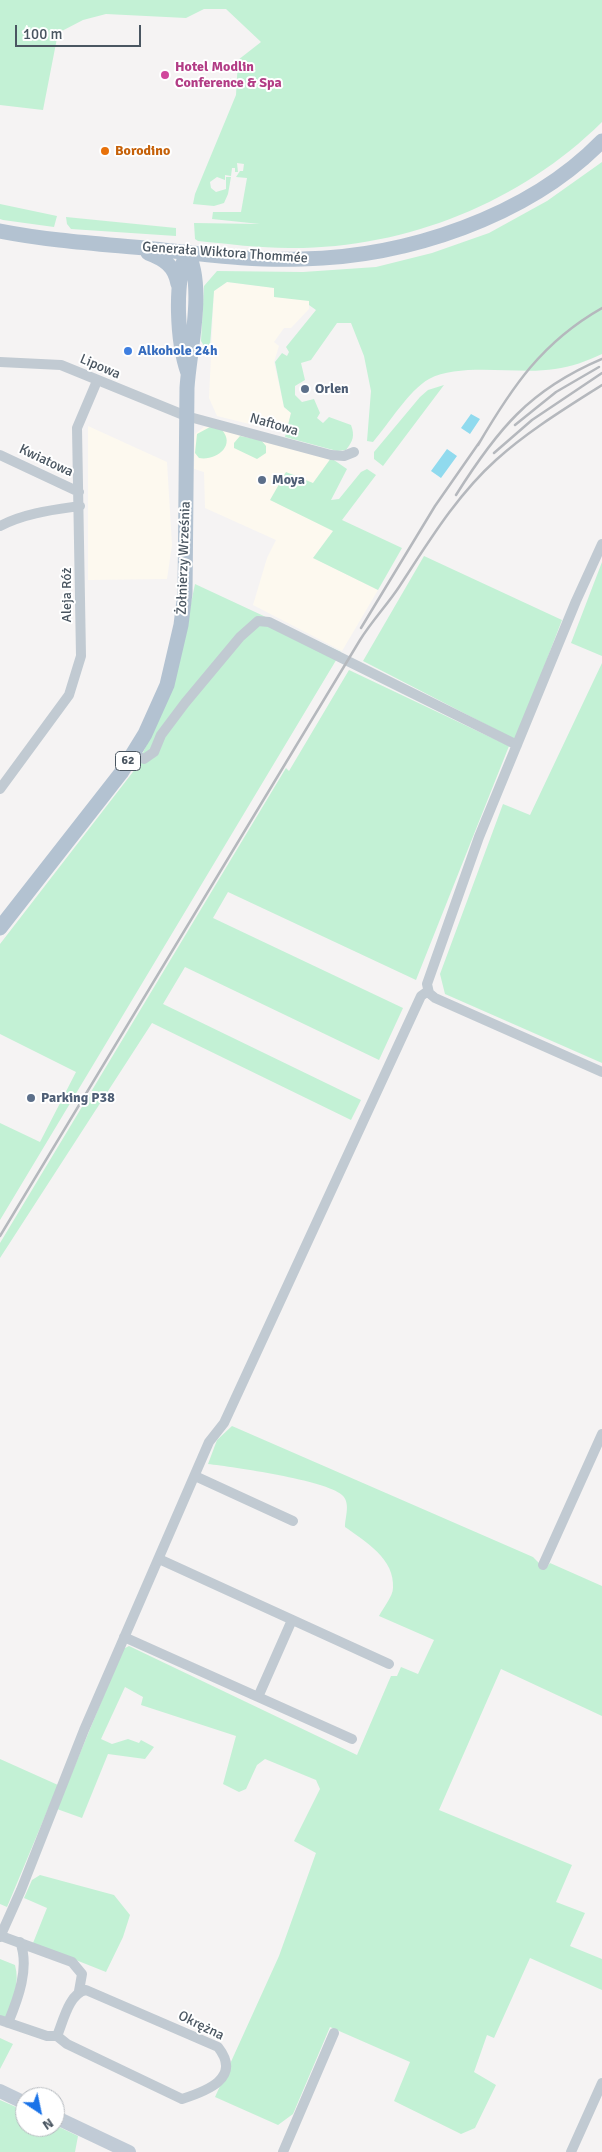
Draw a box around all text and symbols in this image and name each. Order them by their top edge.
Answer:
scale bar [18,15,144,47]
text: 100 m [23,25,63,43]
place label: Hotel Modlin Conference & Spa [175,59,282,92]
marker: Hotel Modlin Conference & Spa [159,69,171,81]
place label: Borodino [115,143,170,159]
marker: Borodino [99,145,111,157]
street label: Generała Wiktora Thommée [142,239,308,267]
place label: Alkohole 24h [138,343,217,359]
marker: Alkohole 24h [122,345,134,357]
street label: Lipowa [77,351,123,383]
place label: Orlen [315,381,349,397]
marker: Orlen [299,383,311,395]
street label: Naftowa [248,410,300,440]
street label: Kwiatowa [16,441,76,481]
place label: Moya [272,472,305,488]
marker: Moya [256,474,268,486]
street label: Żołnierzy Września [174,501,194,615]
street label: Aleja Róż [59,568,75,622]
road number: 62 [116,751,140,770]
place label: Parking P38 [41,1090,115,1106]
marker: Parking P38 [25,1092,37,1104]
street label: Okrężna [175,2008,227,2044]
north arrow [15,2087,65,2137]
text: N [39,2114,57,2134]

